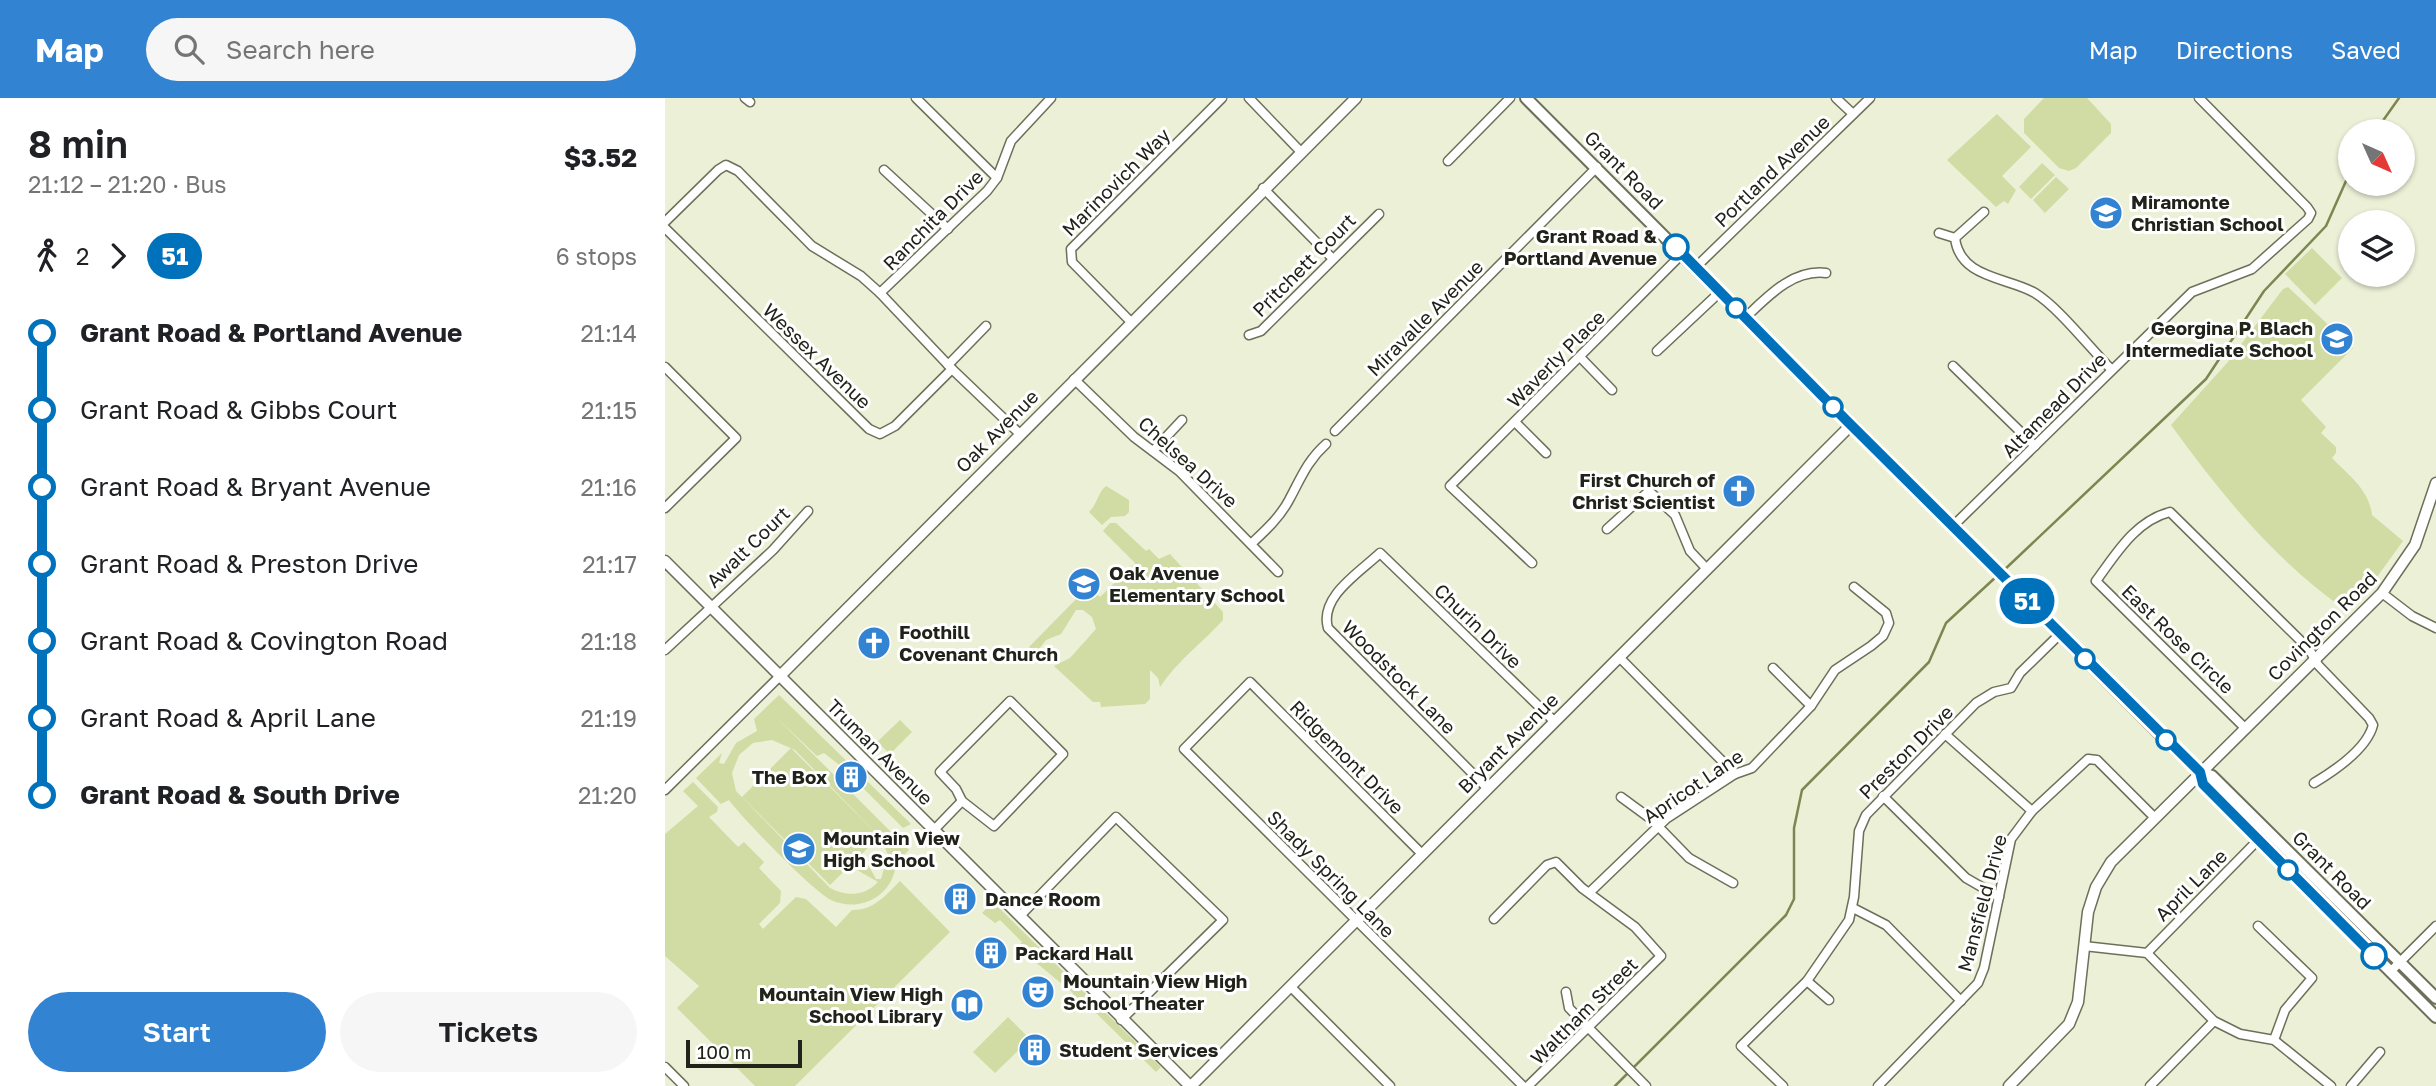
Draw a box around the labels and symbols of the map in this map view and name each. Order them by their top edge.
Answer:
street label: Portland Avenue [1709,110,1834,231]
north arrow [2338,119,2415,196]
street label: Marinovich Way [1057,123,1175,240]
street label: Grant Road [1580,126,1668,214]
street label: Ranchita Drive [878,165,988,275]
place label: Miramonte Christian School [2131,190,2284,235]
school or university icon: Miramonte Christian School [2087,194,2125,232]
street label: Pritchett Court [1247,208,1360,321]
place label: Grant Road & Portland Avenue [1504,224,1657,269]
marker: Grant Road & Portland Avenue [1663,234,1689,260]
street label: Miravalle Avenue [1362,255,1487,380]
street label: Wessex Avenue [758,298,876,413]
unlabelled marker [1726,298,1746,318]
street label: Waverly Place [1502,305,1609,412]
place label: Georgina P. Blach Intermediate School [2125,316,2313,361]
school or university icon: Georgina P. Blach Intermediate School [2318,320,2356,358]
street label: Altamead Drive [1997,348,2111,462]
street label: Oak Avenue [951,385,1043,477]
unlabelled marker [1823,397,1843,417]
street label: Chelsea Drive [1134,411,1243,512]
place label: First Church of Christ Scientist [1572,468,1715,513]
church icon: First Church of Christ Scientist [1720,472,1758,510]
street label: Awalt Court [701,501,794,592]
place label: Oak Avenue Elementary School [1109,561,1285,606]
school or university icon: Oak Avenue Elementary School [1065,565,1103,603]
street label: Covington Road [2262,566,2381,685]
street label: Churin Drive [1430,578,1527,673]
line badge: 51 [1995,578,2059,624]
street label: East Rose Circle [2117,579,2239,698]
street label: Woodstock Lane [1338,615,1461,738]
place label: Foothill Covenant Church [899,620,1058,665]
church icon: Foothill Covenant Church [855,624,893,662]
unlabelled marker [2075,649,2095,669]
street label: Bryant Avenue [1453,688,1563,798]
street label: Truman Avenue [823,694,938,809]
street label: Ridgemont Drive [1286,695,1409,818]
street label: Preston Drive [1854,700,1957,803]
unlabelled marker [2156,730,2176,750]
street label: Apricot Lane [1638,744,1747,827]
building icon: The Box [832,758,870,796]
place label: The Box [752,765,827,788]
street label: Shady Spring Lane [1263,805,1400,942]
place label: Mountain View High School [823,826,960,871]
street label: Grant Road [2288,826,2376,914]
school or university icon: Mountain View High School [780,830,818,868]
street label: Mansfield Drive [1952,832,2011,974]
street label: April Lane [2150,844,2231,925]
unlabelled marker [2278,860,2298,880]
building icon: Dance Room [941,880,979,918]
place label: Dance Room [985,887,1100,910]
building icon: Packard Hall [972,934,1010,972]
place label: Packard Hall [1015,941,1133,964]
unlabelled marker [2361,943,2387,969]
street label: Waltham Street [1525,952,1642,1069]
place label: Mountain View High School Theater [1063,969,1247,1014]
theatre icon: Mountain View High School Theater [1019,973,1057,1011]
place label: Mountain View High School Library [759,982,944,1027]
library icon: Mountain View High School Library [948,986,986,1024]
building icon: Student Services [1016,1031,1054,1069]
scale bar [686,1037,801,1069]
place label: Student Services [1059,1038,1219,1061]

